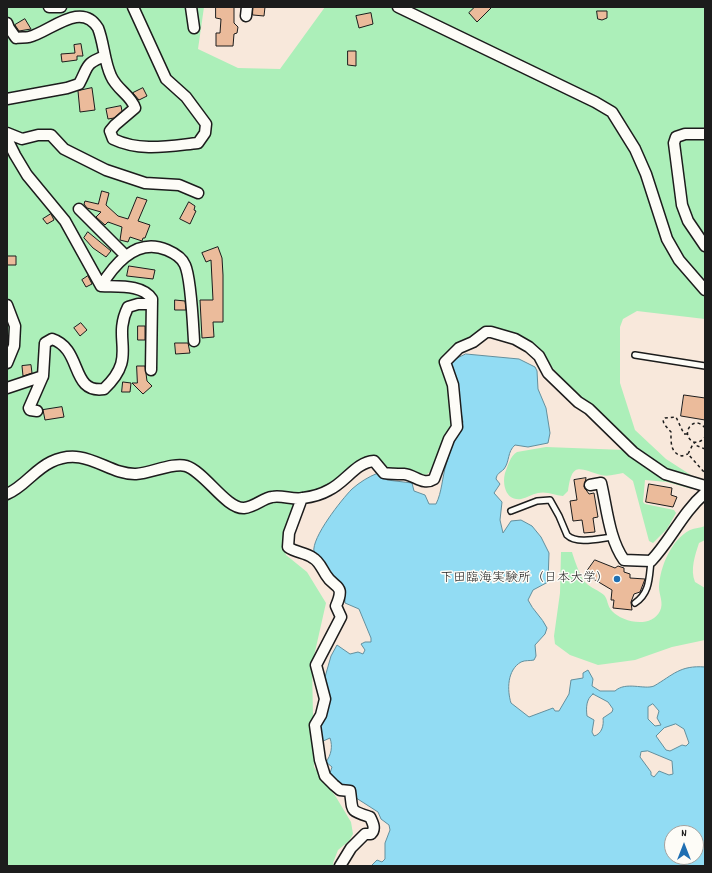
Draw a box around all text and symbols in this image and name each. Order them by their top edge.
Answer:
place label: 下田臨海実験所（日本大学） [440,571,609,587]
marker: 下田臨海実験所（日本大学） [612,574,622,584]
north arrow [664,825,704,865]
text: N [681,826,687,842]

